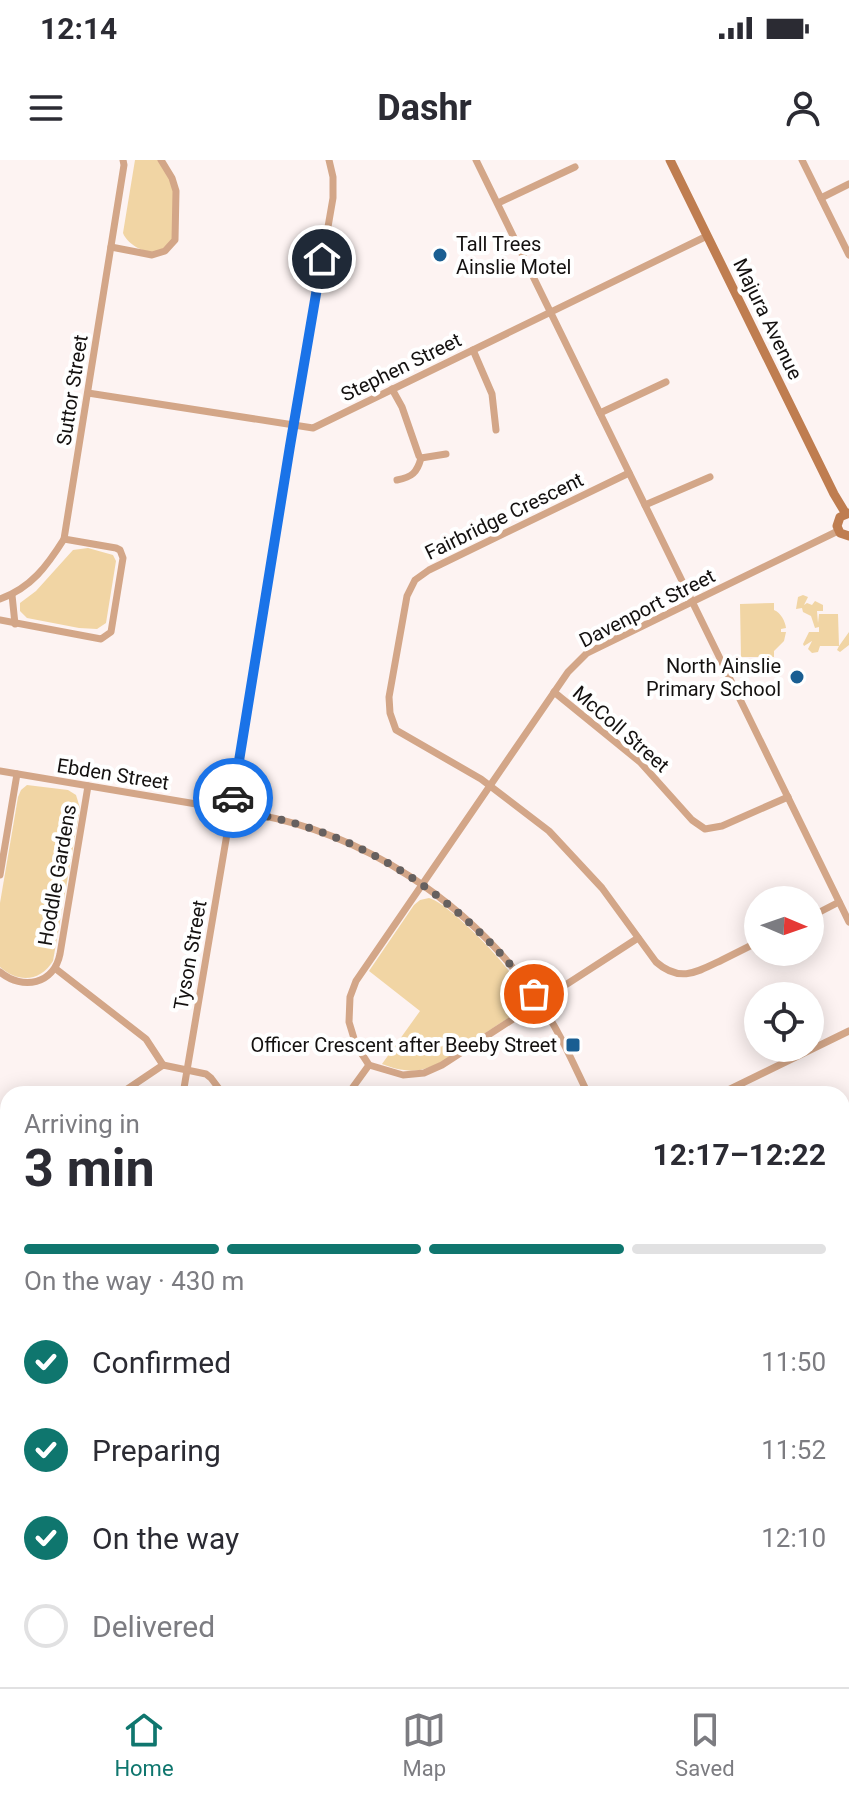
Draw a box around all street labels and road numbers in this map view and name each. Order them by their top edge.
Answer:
street label: Majura Avenue [728,255,808,383]
street label: Stephen Street [337,328,465,406]
street label: Suttor Street [51,333,93,447]
street label: Fairbridge Crescent [421,467,587,565]
street label: Davenport Street [575,563,719,653]
street label: McColl Street [568,681,674,777]
street label: Ebden Street [55,753,171,795]
street label: Hoddle Gardens [33,802,81,948]
street label: Tyson Street [169,898,211,1012]

